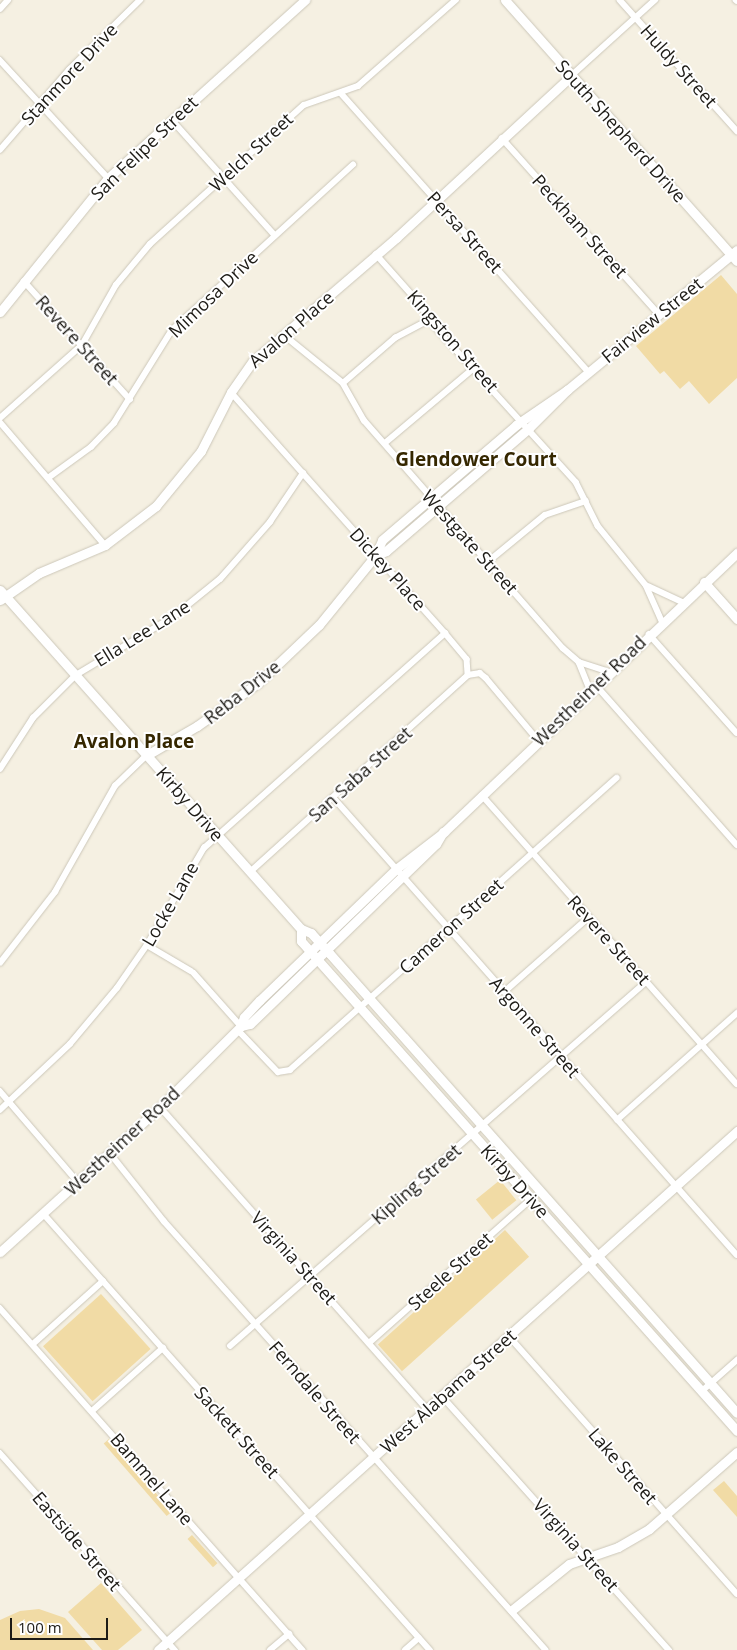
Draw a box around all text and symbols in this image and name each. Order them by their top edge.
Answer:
street label: Stanmore Drive [16,19,122,129]
street label: Huldy Street [636,20,722,112]
street label: South Shepherd Drive [551,55,691,207]
street label: San Felipe Street [86,92,202,204]
street label: Welch Street [205,108,297,196]
street label: Peckham Street [528,170,632,282]
street label: Persa Street [423,187,507,277]
street label: Mimosa Drive [164,246,262,342]
street label: Fairview Street [597,273,707,367]
street label: Avalon Place [244,286,338,372]
street label: Kingston Street [403,286,503,396]
street label: Revere Street [31,291,123,389]
district label: Glendower Court [395,449,557,471]
street label: Westgate Street [417,485,523,599]
street label: Dickey Place [345,523,431,615]
street label: Ella Lee Lane [90,595,194,671]
street label: Westheimer Road [528,631,650,751]
street label: Reba Drive [200,655,284,729]
street label: San Saba Street [304,722,416,826]
district label: Avalon Place [74,731,194,753]
street label: Kirby Drive [152,762,228,846]
street label: Locke Lane [137,858,203,950]
street label: Cameron Street [395,874,507,978]
street label: Revere Street [563,891,655,989]
street label: Argonne Street [485,972,585,1082]
street label: Westheimer Road [60,1082,184,1200]
street label: Kipling Street [367,1139,465,1229]
street label: Kirby Drive [476,1140,554,1222]
street label: Virginia Street [247,1207,341,1309]
street label: Steele Street [403,1227,497,1315]
street label: West Alabama Street [376,1324,520,1458]
street label: Ferndale Street [265,1336,365,1448]
street label: Sackett Street [190,1382,284,1482]
street label: Lake Street [584,1423,662,1509]
street label: Bammel Lane [106,1429,198,1529]
street label: Eastside Street [28,1487,126,1595]
street label: Virginia Street [529,1494,623,1596]
scale bar [12,1608,110,1640]
text: 100 m [18,1617,62,1637]

